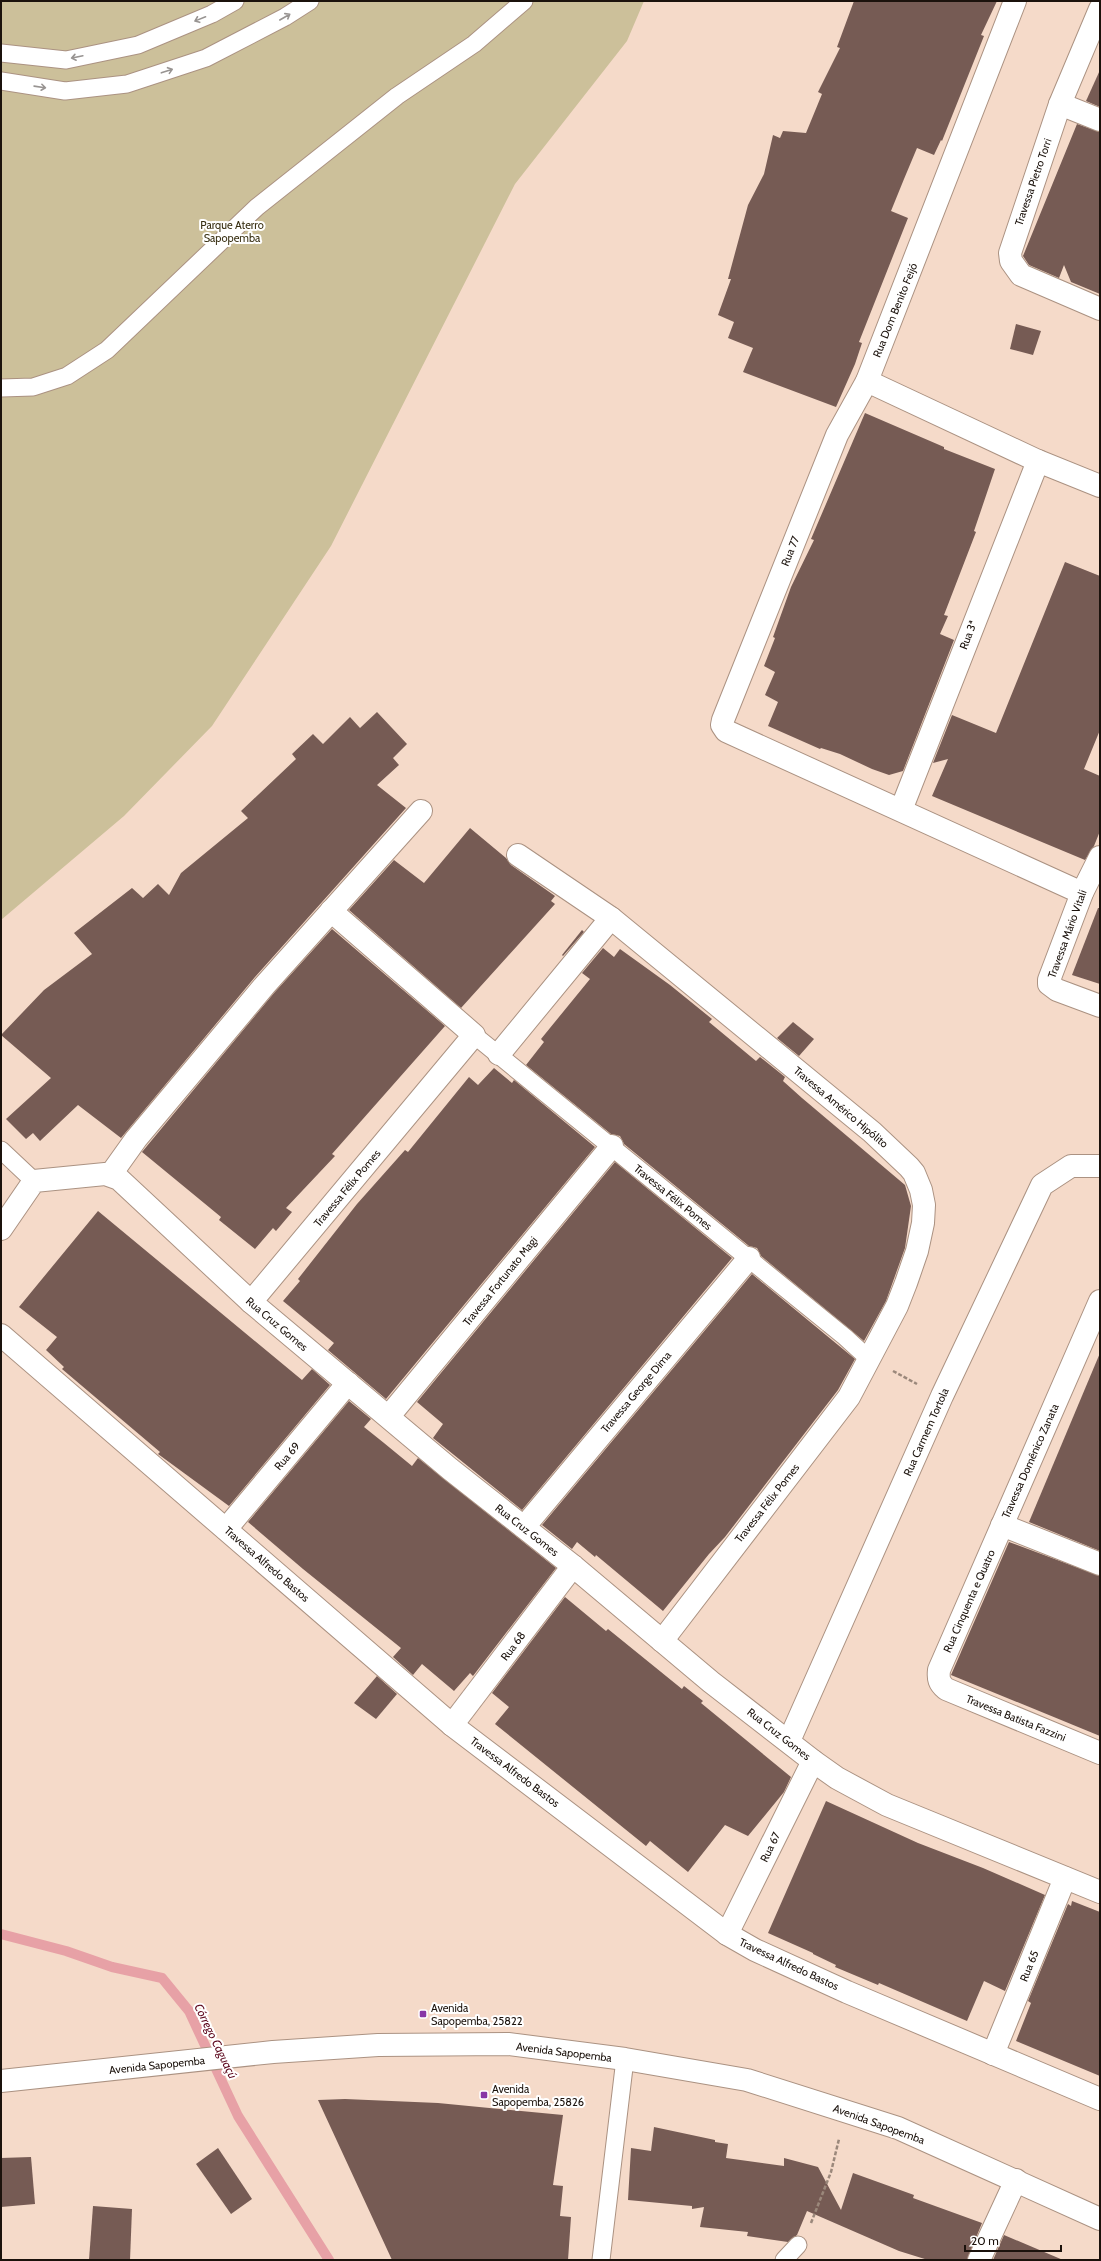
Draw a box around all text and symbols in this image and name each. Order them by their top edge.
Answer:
one-way arrow [279,13,291,21]
one-way arrow [195,16,207,23]
one-way arrow [71,54,84,62]
one-way arrow [160,67,173,74]
one-way arrow [33,83,46,91]
street label: Travessa Pietro Torri [1012,137,1054,227]
park label: Parque Aterro Sapopemba [200,218,264,245]
street label: Rua Dom Benito Feijó [870,261,920,359]
street label: Rua 77 [778,534,802,568]
street label: Rua 3ª [956,618,980,651]
street label: Travessa Mário Vitali [1044,888,1090,980]
street label: Travessa Américo Hipólito [791,1063,891,1151]
street label: Travessa Félix Pomes [311,1146,384,1230]
street label: Travessa Félix Pomes [631,1161,715,1233]
street label: Travessa Fortunato Magi [460,1233,540,1329]
street label: Rua Cruz Gomes [243,1294,311,1354]
street label: Travessa George Dima [598,1348,675,1436]
street label: Rua Carmem Tortola [900,1385,952,1478]
street label: Travessa Domênico Zanata [998,1401,1062,1520]
street label: Rua 69 [271,1439,303,1473]
street label: Travessa Félix Pomes [732,1460,803,1545]
street label: Rua Cruz Gomes [492,1501,562,1559]
street label: Travessa Alfredo Bastos [222,1523,313,1605]
street label: Rua Cinquenta e Quatro [940,1547,998,1655]
street label: Rua 68 [497,1629,529,1663]
street label: Travessa Batista Fazzini [964,1692,1068,1744]
street label: Rua Cruz Gomes [744,1705,814,1763]
street label: Travessa Alfredo Bastos [468,1734,563,1810]
street label: Rua 67 [757,1829,783,1864]
street label: Travessa Alfredo Bastos [737,1935,841,1993]
street label: Rua 65 [1016,1948,1042,1984]
water label: Córrego Caguaçú [191,2001,241,2081]
place label: Avenida Sapopemba, 25822 [431,2001,523,2028]
marker: Avenida Sapopemba, 25822 [418,2009,428,2019]
street label: Avenida Sapopemba [515,2039,613,2065]
street label: Avenida Sapopemba [108,2053,206,2077]
place label: Avenida Sapopemba, 25826 [492,2082,584,2109]
marker: Avenida Sapopemba, 25826 [479,2090,489,2100]
street label: Avenida Sapopemba [831,2101,927,2147]
scale bar [965,2227,1061,2253]
text: 20 m [971,2233,999,2248]

